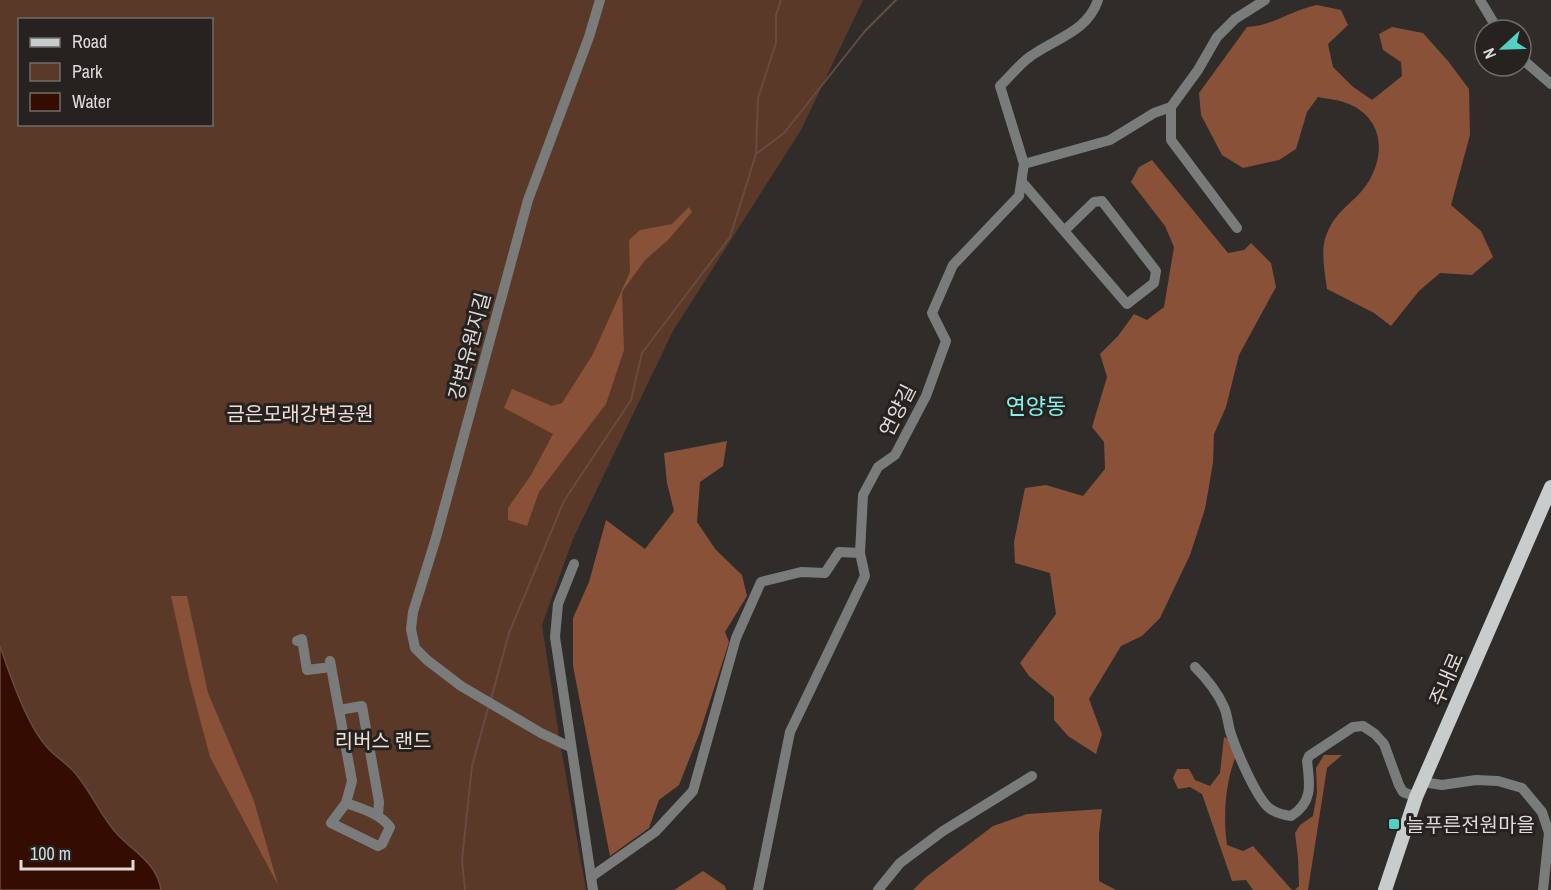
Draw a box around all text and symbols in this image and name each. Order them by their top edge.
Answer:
legend [18,18,213,126]
north arrow [1473,18,1533,78]
text: Road [72,29,107,54]
text: N [1477,45,1501,62]
text: Park [72,59,103,84]
text: Water [72,89,111,114]
street label: 강변유원지길 [442,289,496,403]
street label: 연양길 [872,379,922,441]
district label: 연양동 [1006,391,1066,421]
park label: 금은모래강변공원 [226,400,374,427]
street label: 주내로 [1423,648,1469,710]
park label: 리버스 랜드 [335,727,431,754]
place label: 늘푸른전원마을 [1406,811,1535,838]
marker: 늘푸른전원마을 [1387,817,1401,831]
scale bar [21,833,134,871]
text: 100 m [30,841,71,866]

